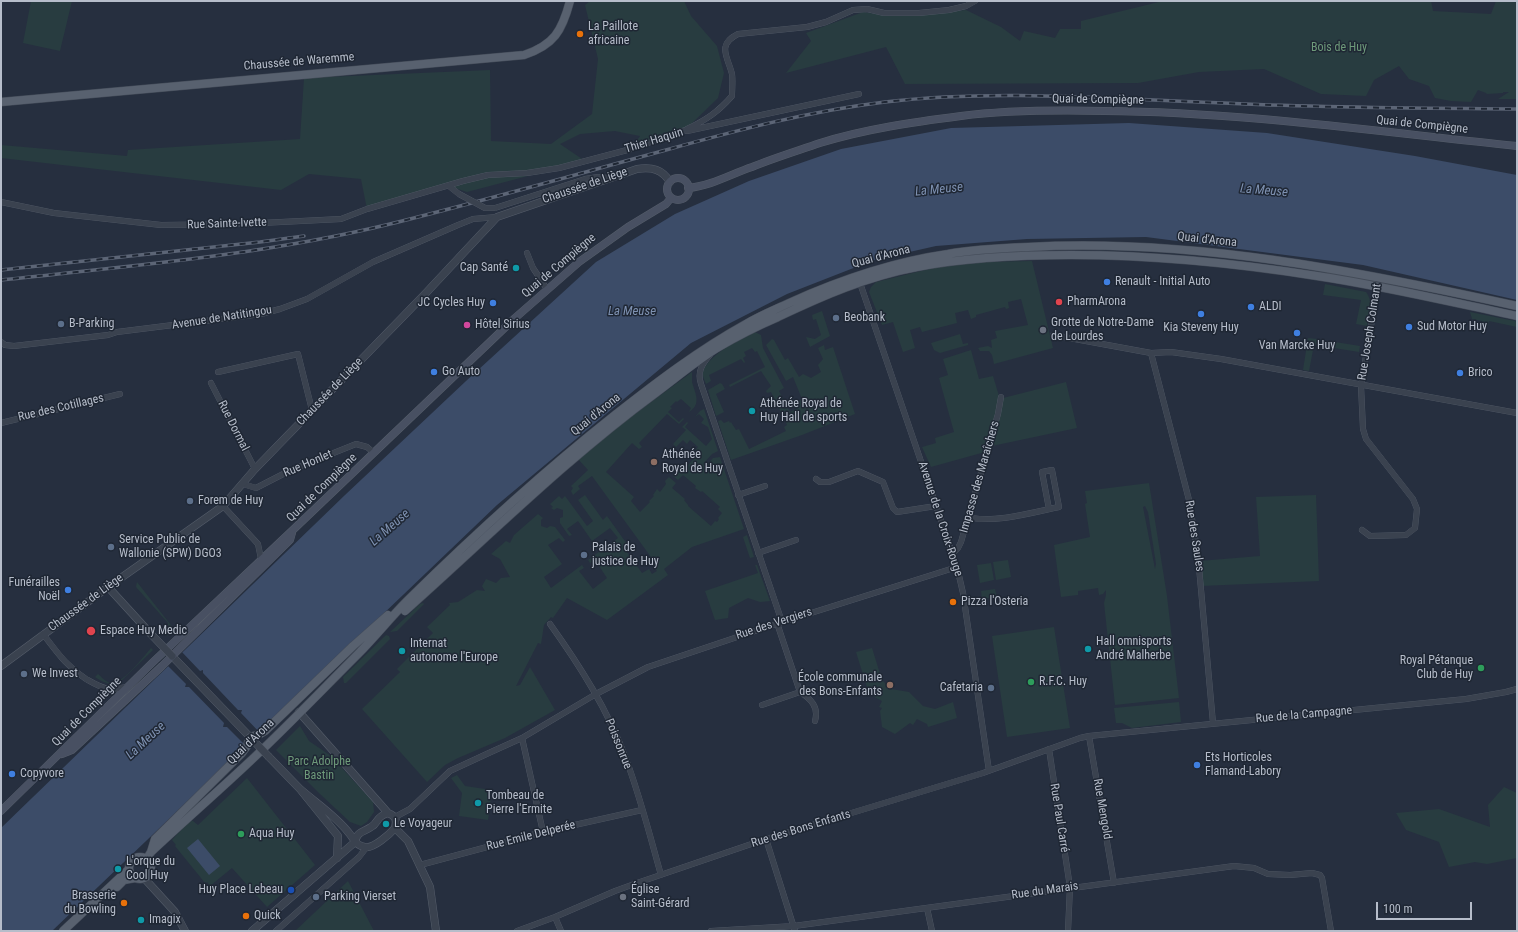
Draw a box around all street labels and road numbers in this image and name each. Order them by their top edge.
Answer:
street label: Chaussée de Waremme [243,50,355,74]
street label: Quai de Compiègne [1052,92,1144,108]
street label: Quai de Compiègne [1375,113,1469,137]
street label: Thier Haquin [623,125,685,157]
street label: Chaussée de Liège [541,165,629,207]
street label: Rue Sainte-Ivette [187,215,267,233]
street label: Quai d'Arona [1177,230,1237,250]
street label: Quai de Compiègne [519,231,599,301]
street label: Quai d'Arona [850,242,912,272]
street label: Rue Joseph Colmant [1355,283,1385,381]
street label: Avenue de Natitingou [171,303,273,333]
street label: Chaussée de Liège [294,355,366,429]
street label: Rue des Cotillages [17,391,105,425]
street label: Quai d'Arona [568,391,624,439]
street label: Rue Dormal [214,398,252,454]
street label: Impasse des Maraîchers [957,419,1003,535]
street label: Rue Honlet [281,447,335,481]
street label: Quai de Compiègne [284,451,360,525]
street label: Avenue de la Croix-Rouge [915,460,965,578]
street label: Rue des Saules [1181,499,1207,573]
street label: Chaussée de Liège [46,571,126,635]
street label: Rue des Vergiers [734,605,814,643]
street label: Quai de Compiègne [49,674,125,750]
street label: Rue de la Campagne [1255,704,1353,726]
street label: Quai d'Arona [225,716,277,768]
street label: Poissonrue [601,717,635,771]
street label: Rue Mengold [1090,777,1114,841]
street label: Rue Paul Carré [1046,783,1072,853]
street label: Rue des Bons Enfants [750,807,852,851]
street label: Rue Emile Delperée [485,818,577,854]
street label: Rue du Marais [1011,879,1079,903]

